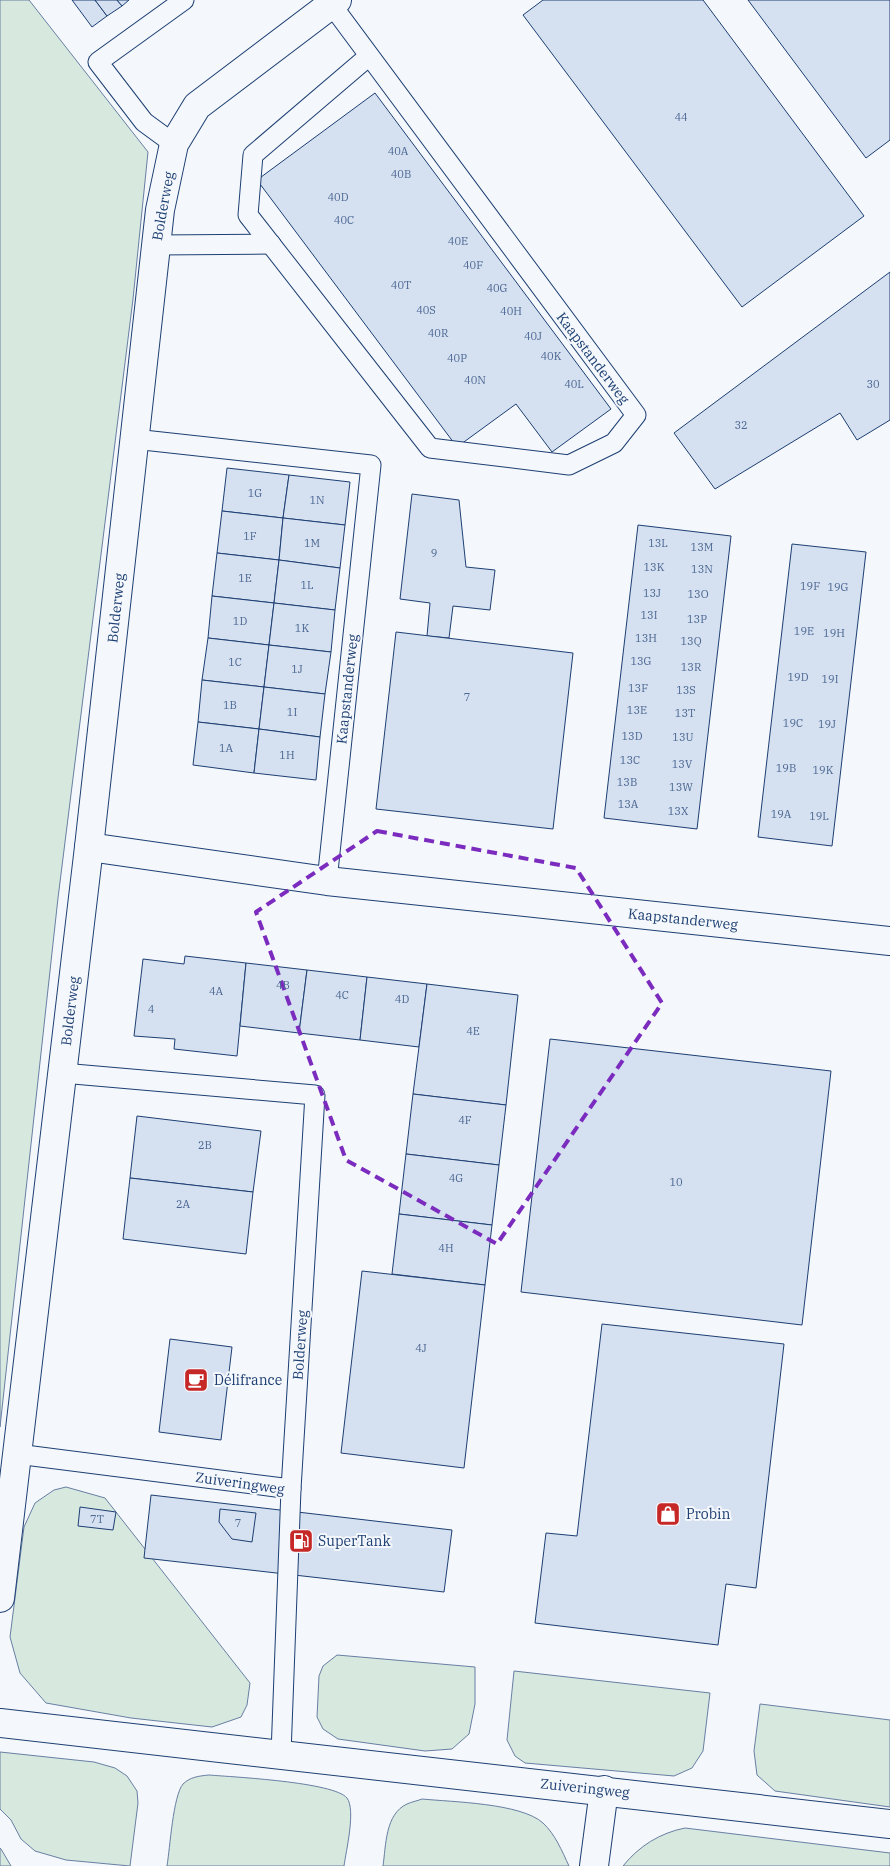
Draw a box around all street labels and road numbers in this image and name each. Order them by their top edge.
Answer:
street label: Bolderweg [148,170,178,242]
street label: Kaapstanderweg [553,309,634,408]
street label: Bolderweg [103,572,129,644]
street label: Kaapstanderweg [332,633,362,745]
street label: Kaapstanderweg [627,904,739,934]
street label: Bolderweg [57,975,83,1047]
street label: Bolderweg [289,1309,311,1381]
street label: Zuiveringweg [194,1468,286,1498]
street label: Zuiveringweg [539,1774,631,1802]

